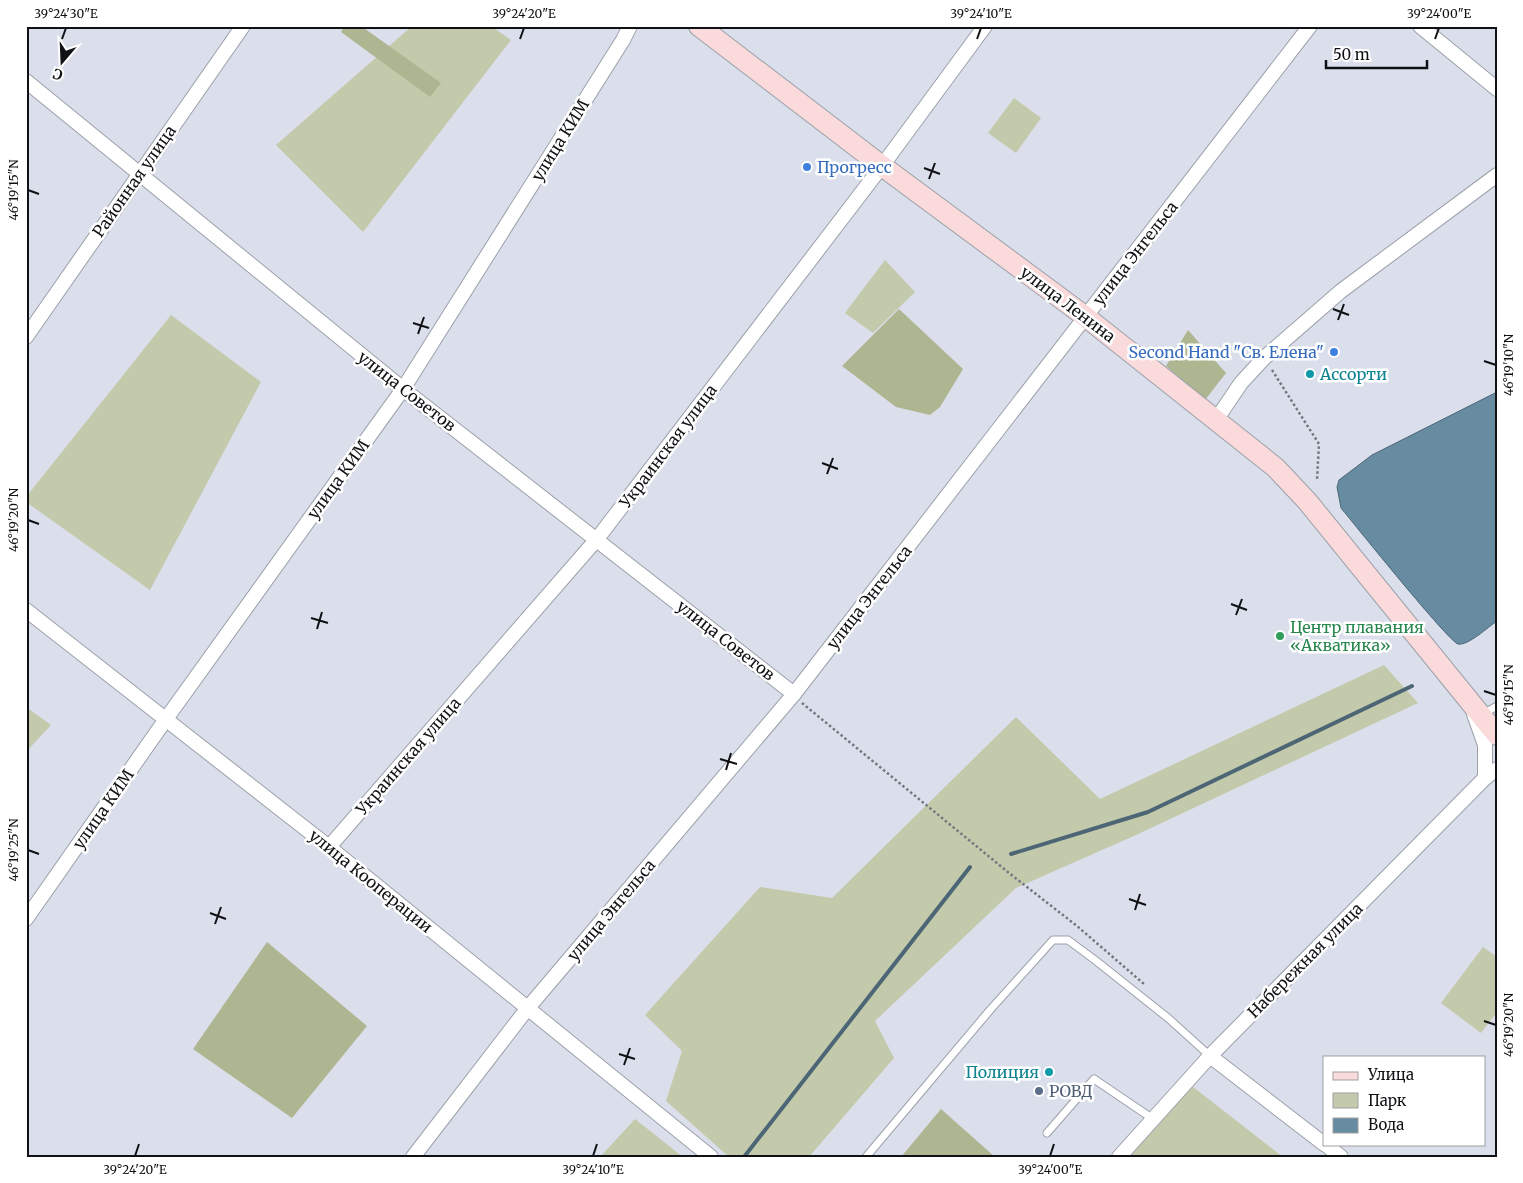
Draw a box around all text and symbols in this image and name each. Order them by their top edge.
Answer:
text: 39°24'30"E [34,6,98,21]
text: 39°24'20"E [492,6,556,21]
text: 39°24'10"E [950,6,1012,21]
text: 39°24'00"E [1407,6,1471,21]
north arrow [38,38,88,88]
scale bar [1326,38,1427,70]
text: 50 m [1333,45,1370,64]
text: С [50,64,65,84]
street label: улица КИМ [527,95,593,185]
street label: Районная улица [88,121,180,241]
place label: Прогресс [817,157,892,177]
text: 46°19'15"N [6,159,21,221]
marker: Прогресс [801,161,813,173]
street label: улица Энгельса [1088,197,1182,309]
street label: улица Ленина [1016,262,1120,347]
text: 46°19'10"N [1501,333,1516,396]
place label: Second Hand "Св. Елена" [1128,342,1324,362]
marker: Second Hand "Св. Елена" [1328,346,1340,358]
street label: улица Советов [354,347,460,435]
place label: Ассорти [1319,364,1387,384]
marker: Ассорти [1304,368,1316,380]
street label: Украинская улица [614,380,721,512]
street label: улица КИМ [303,435,374,522]
text: 46°19'20"N [6,487,21,552]
street label: улица Энгельса [822,541,916,653]
street label: улица Советов [673,596,779,684]
place label: Центр плавания «Акватика» [1290,617,1424,655]
marker: Центр плавания «Акватика» [1274,630,1286,642]
text: 46°19'15"N [1501,664,1516,726]
street label: Украинская улица [351,693,465,820]
street label: улица КИМ [68,765,138,853]
text: 46°19'25"N [6,818,21,881]
street label: улица Кооперации [305,825,437,937]
street label: улица Энгельса [563,855,660,965]
street label: Набережная улица [1243,898,1367,1022]
text: 46°19'20"N [1501,992,1516,1057]
legend [1323,1056,1486,1146]
place label: Полиция [965,1062,1039,1082]
text: Улица [1367,1065,1414,1084]
marker: Полиция [1043,1066,1055,1078]
place label: РОВД [1049,1081,1093,1101]
marker: РОВД [1033,1085,1045,1097]
text: Парк [1368,1091,1407,1110]
text: Вода [1368,1115,1404,1134]
text: 39°24'20"E [103,1162,167,1177]
text: 39°24'10"E [562,1162,624,1177]
text: 39°24'00"E [1018,1162,1082,1177]

